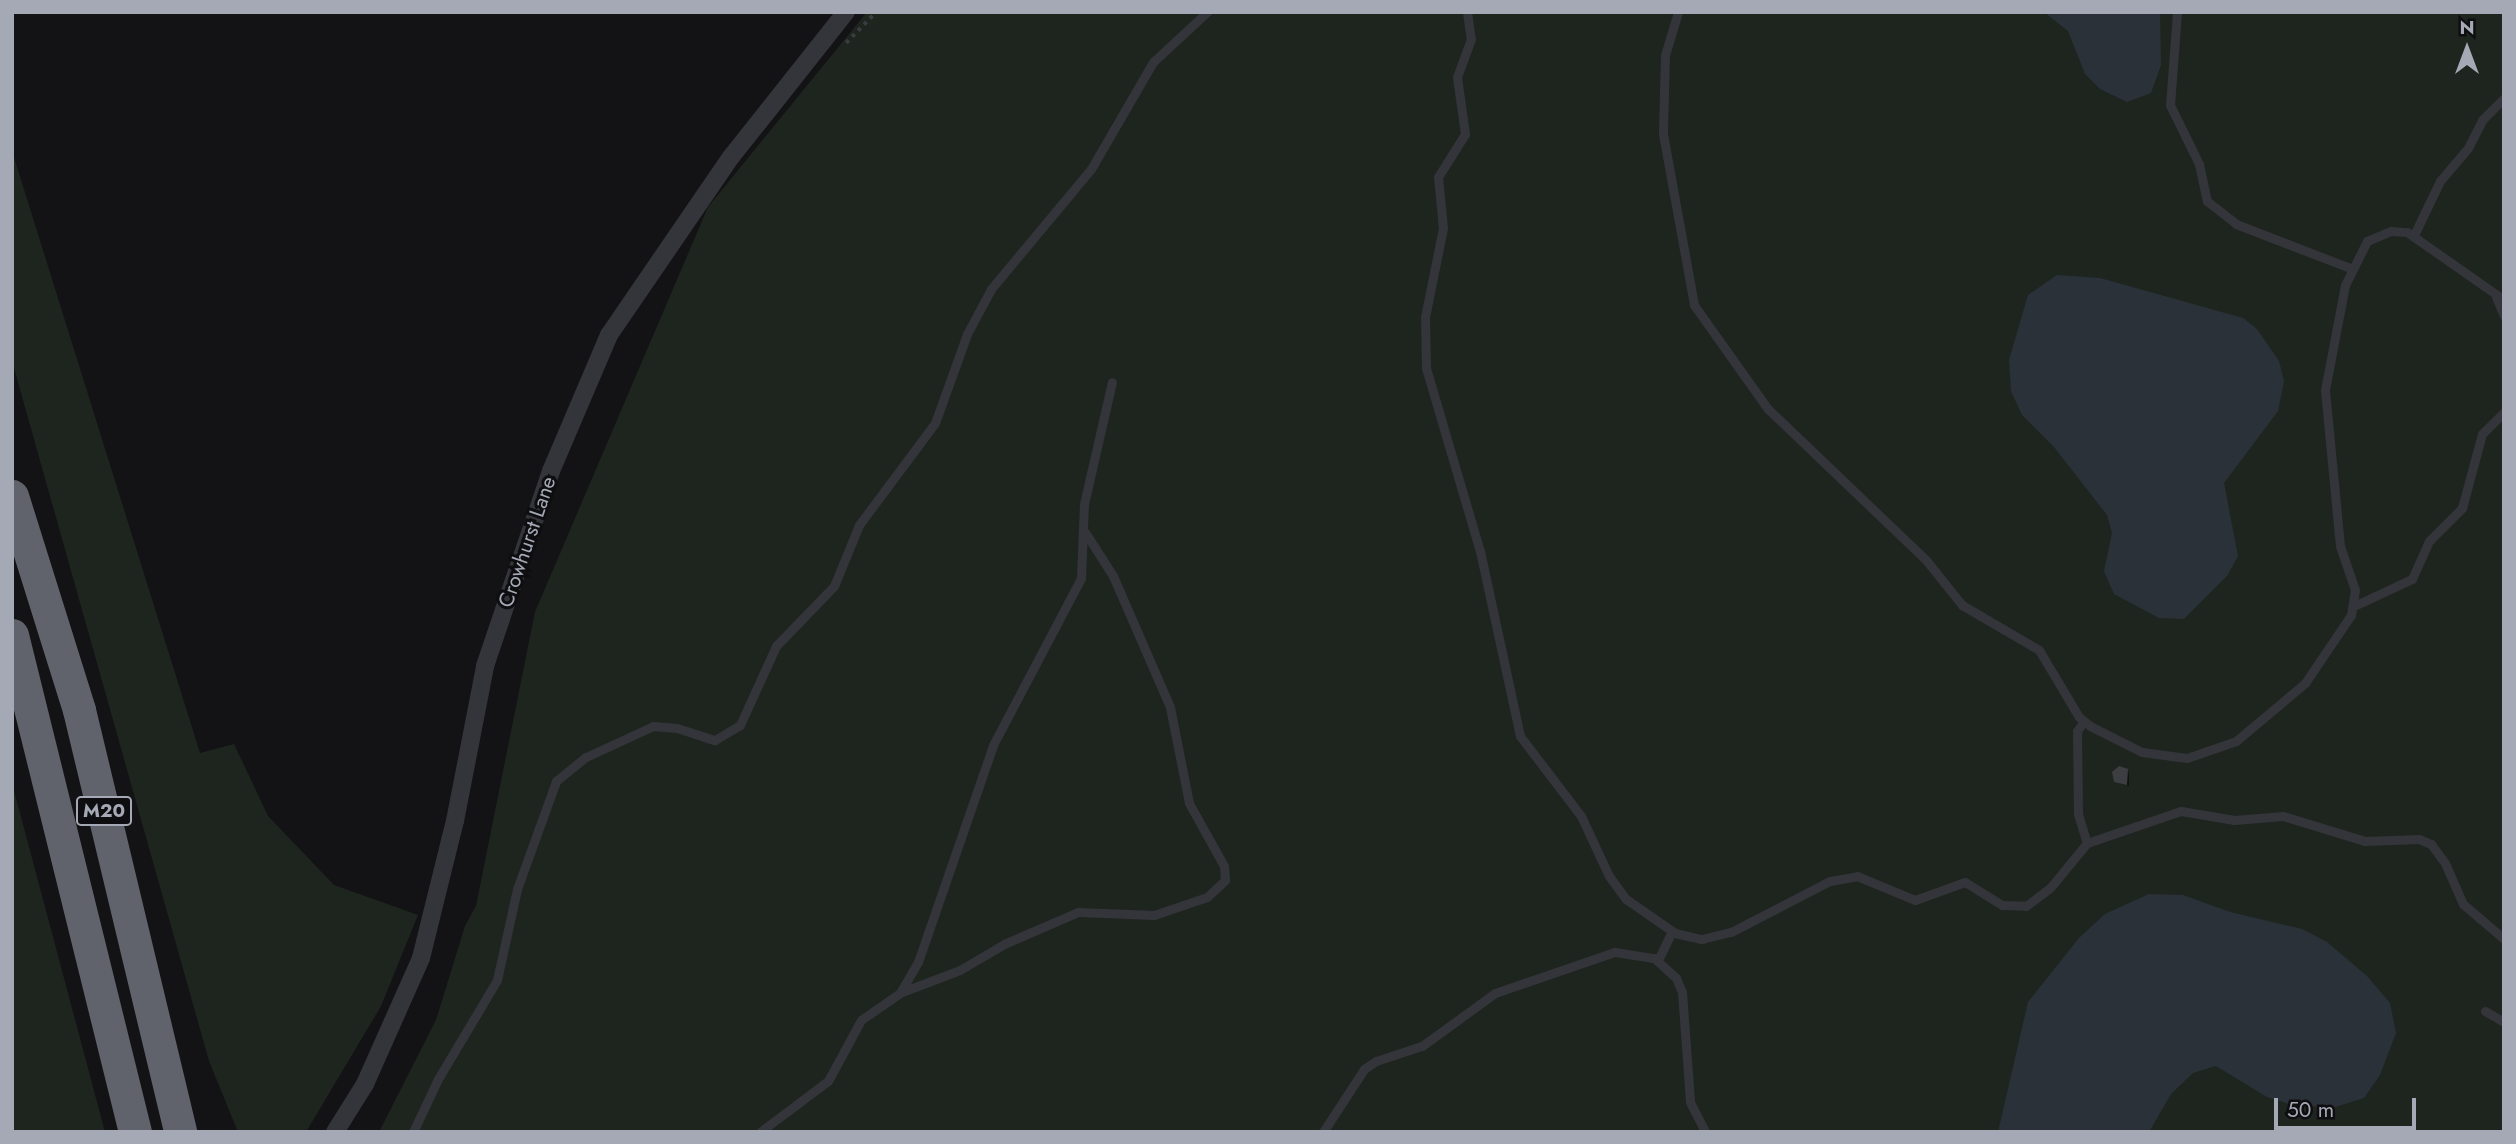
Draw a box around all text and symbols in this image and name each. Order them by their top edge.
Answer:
north arrow [2432,14,2502,84]
text: N [2459,14,2475,41]
street label: Crowhurst Lane [493,473,561,611]
road number: M20 [76,796,132,826]
scale bar [2278,1084,2420,1128]
text: 50 m [2287,1095,2334,1125]

